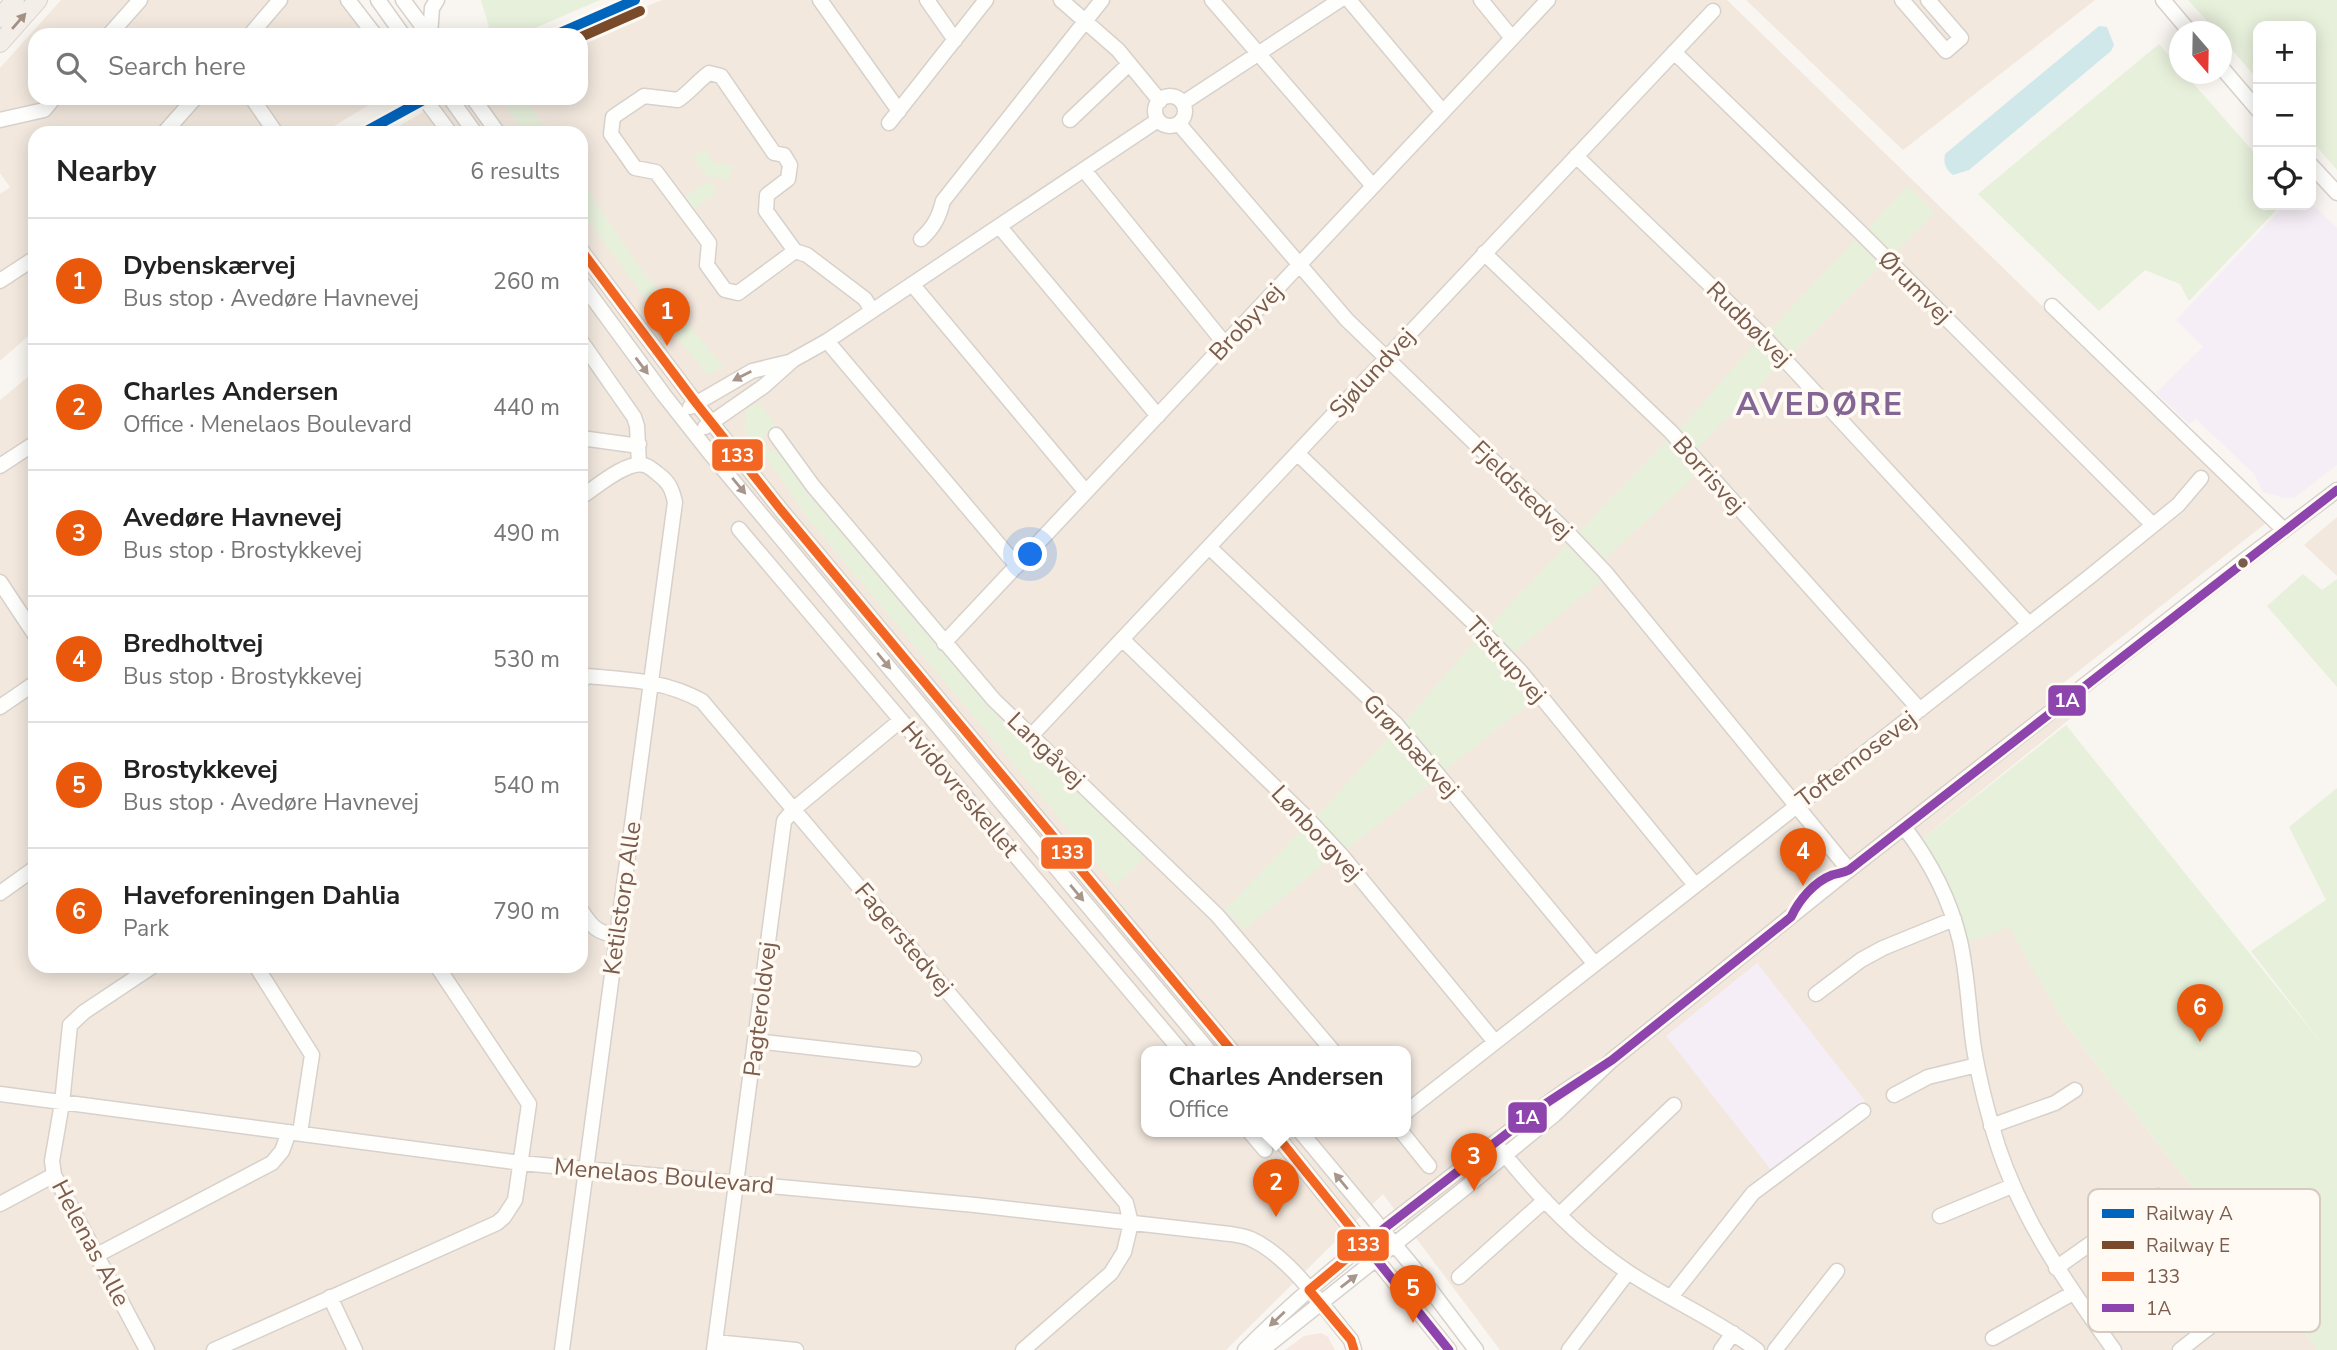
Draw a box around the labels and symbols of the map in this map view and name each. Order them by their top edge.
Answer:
one-way arrow [11,13,26,30]
north arrow [2169,21,2232,84]
street label: Ørumvej [1871,243,1959,331]
street label: Rudbølvej [1699,274,1799,374]
street label: Brobyvej [1202,276,1290,368]
pin: 1 [644,288,690,346]
street label: Sjølundvej [1322,321,1422,425]
one-way arrow [634,356,649,374]
one-way arrow [732,371,752,382]
district label: AVEDØRE [1736,383,1904,426]
street label: Borrisvej [1666,429,1752,521]
street label: Fjeldstedvej [1464,433,1580,547]
line badge: 133 [711,438,764,472]
text: 133 [720,443,754,469]
one-way arrow [731,478,746,495]
your location [1013,537,1047,571]
unlabelled marker [2236,556,2250,570]
street label: Tistrupvej [1459,610,1553,710]
one-way arrow [876,653,891,670]
line badge: 1A [2047,684,2087,717]
street label: Grønbækvej [1356,687,1466,805]
text: 1A [2054,688,2081,714]
street label: Toftemosevej [1789,703,1923,815]
street label: Langåvej [1000,705,1092,795]
street label: Hvidovreskellet [894,714,1027,864]
street label: Lønborgvej [1264,778,1370,888]
street label: Ketilstorp Alle [595,819,649,977]
pin: 4 [1780,828,1826,886]
line badge: 133 [1040,836,1093,870]
text: 133 [1050,840,1084,866]
street label: Fagerstedvej [847,876,961,1002]
one-way arrow [1069,884,1084,901]
street label: Pagteroldvej [736,940,784,1078]
pin: 6 [2177,984,2223,1042]
line badge: 1A [1507,1101,1548,1134]
text: 1A [1514,1105,1541,1131]
pin: 3 [1451,1133,1497,1191]
street label: Menelaos Boulevard [553,1150,775,1202]
pin: 2 [1253,1159,1299,1217]
one-way arrow [1333,1172,1348,1190]
street label: Helenas Alle [44,1174,138,1312]
legend [2088,1189,2320,1332]
text: Railway A [2146,1201,2233,1227]
line badge: 133 [1336,1228,1390,1262]
text: 133 [1346,1232,1380,1258]
text: Railway E [2146,1233,2230,1259]
text: 133 [2146,1264,2180,1290]
pin: 5 [1390,1265,1436,1323]
one-way arrow [1340,1274,1357,1289]
text: 1A [2146,1296,2171,1322]
one-way arrow [1269,1311,1286,1327]

